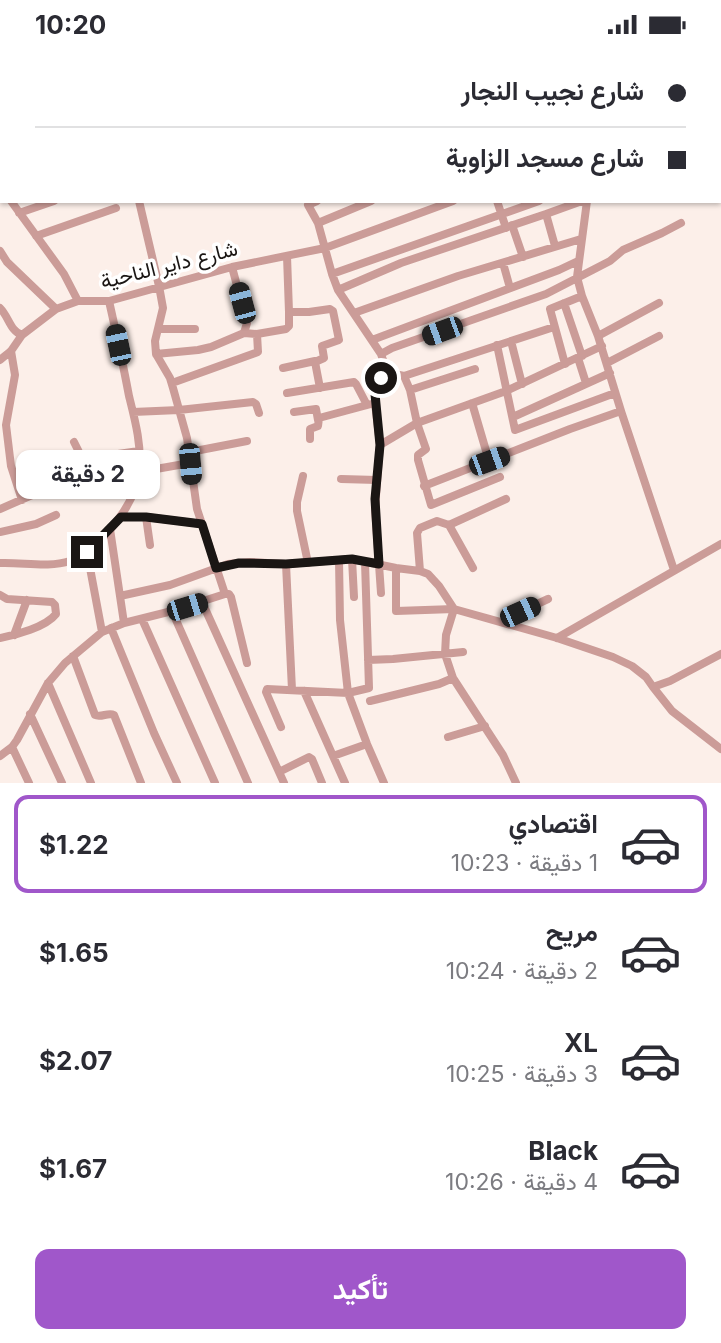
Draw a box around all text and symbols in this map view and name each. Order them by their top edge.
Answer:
text: 10:20 [35,9,106,40]
text: شارع نجيب النجار [461,75,644,106]
text: شارع مسجد الزاوية [446,142,644,173]
street label: شارع داير الناحية [98,235,241,296]
car [227,280,258,326]
car [419,314,466,348]
car [104,322,133,368]
route start [365,362,397,394]
car [178,442,203,486]
car [466,444,513,478]
callout: 2 دقيقة [15,451,159,499]
text: 2 دقيقة [51,460,125,488]
route end [71,536,103,568]
car [164,591,211,623]
car [497,594,544,630]
text: اقتصادي [509,808,598,839]
icon: car [619,813,682,876]
text: $1.22 [39,829,109,860]
text: 1 دقيقة · 10:23 [451,849,598,877]
text: مريح [546,916,598,947]
icon: car [619,921,682,984]
text: $1.65 [39,937,109,968]
text: 2 دقيقة · 10:24 [446,957,598,985]
text: XL [564,1027,598,1058]
icon: car [619,1029,682,1092]
text: $2.07 [39,1045,112,1076]
text: 3 دقيقة · 10:25 [446,1060,598,1088]
text: Black [528,1135,598,1166]
icon: car [619,1137,682,1200]
text: $1.67 [39,1153,107,1184]
text: 4 دقيقة · 10:26 [445,1168,598,1196]
button: تأكيد [35,1249,686,1329]

